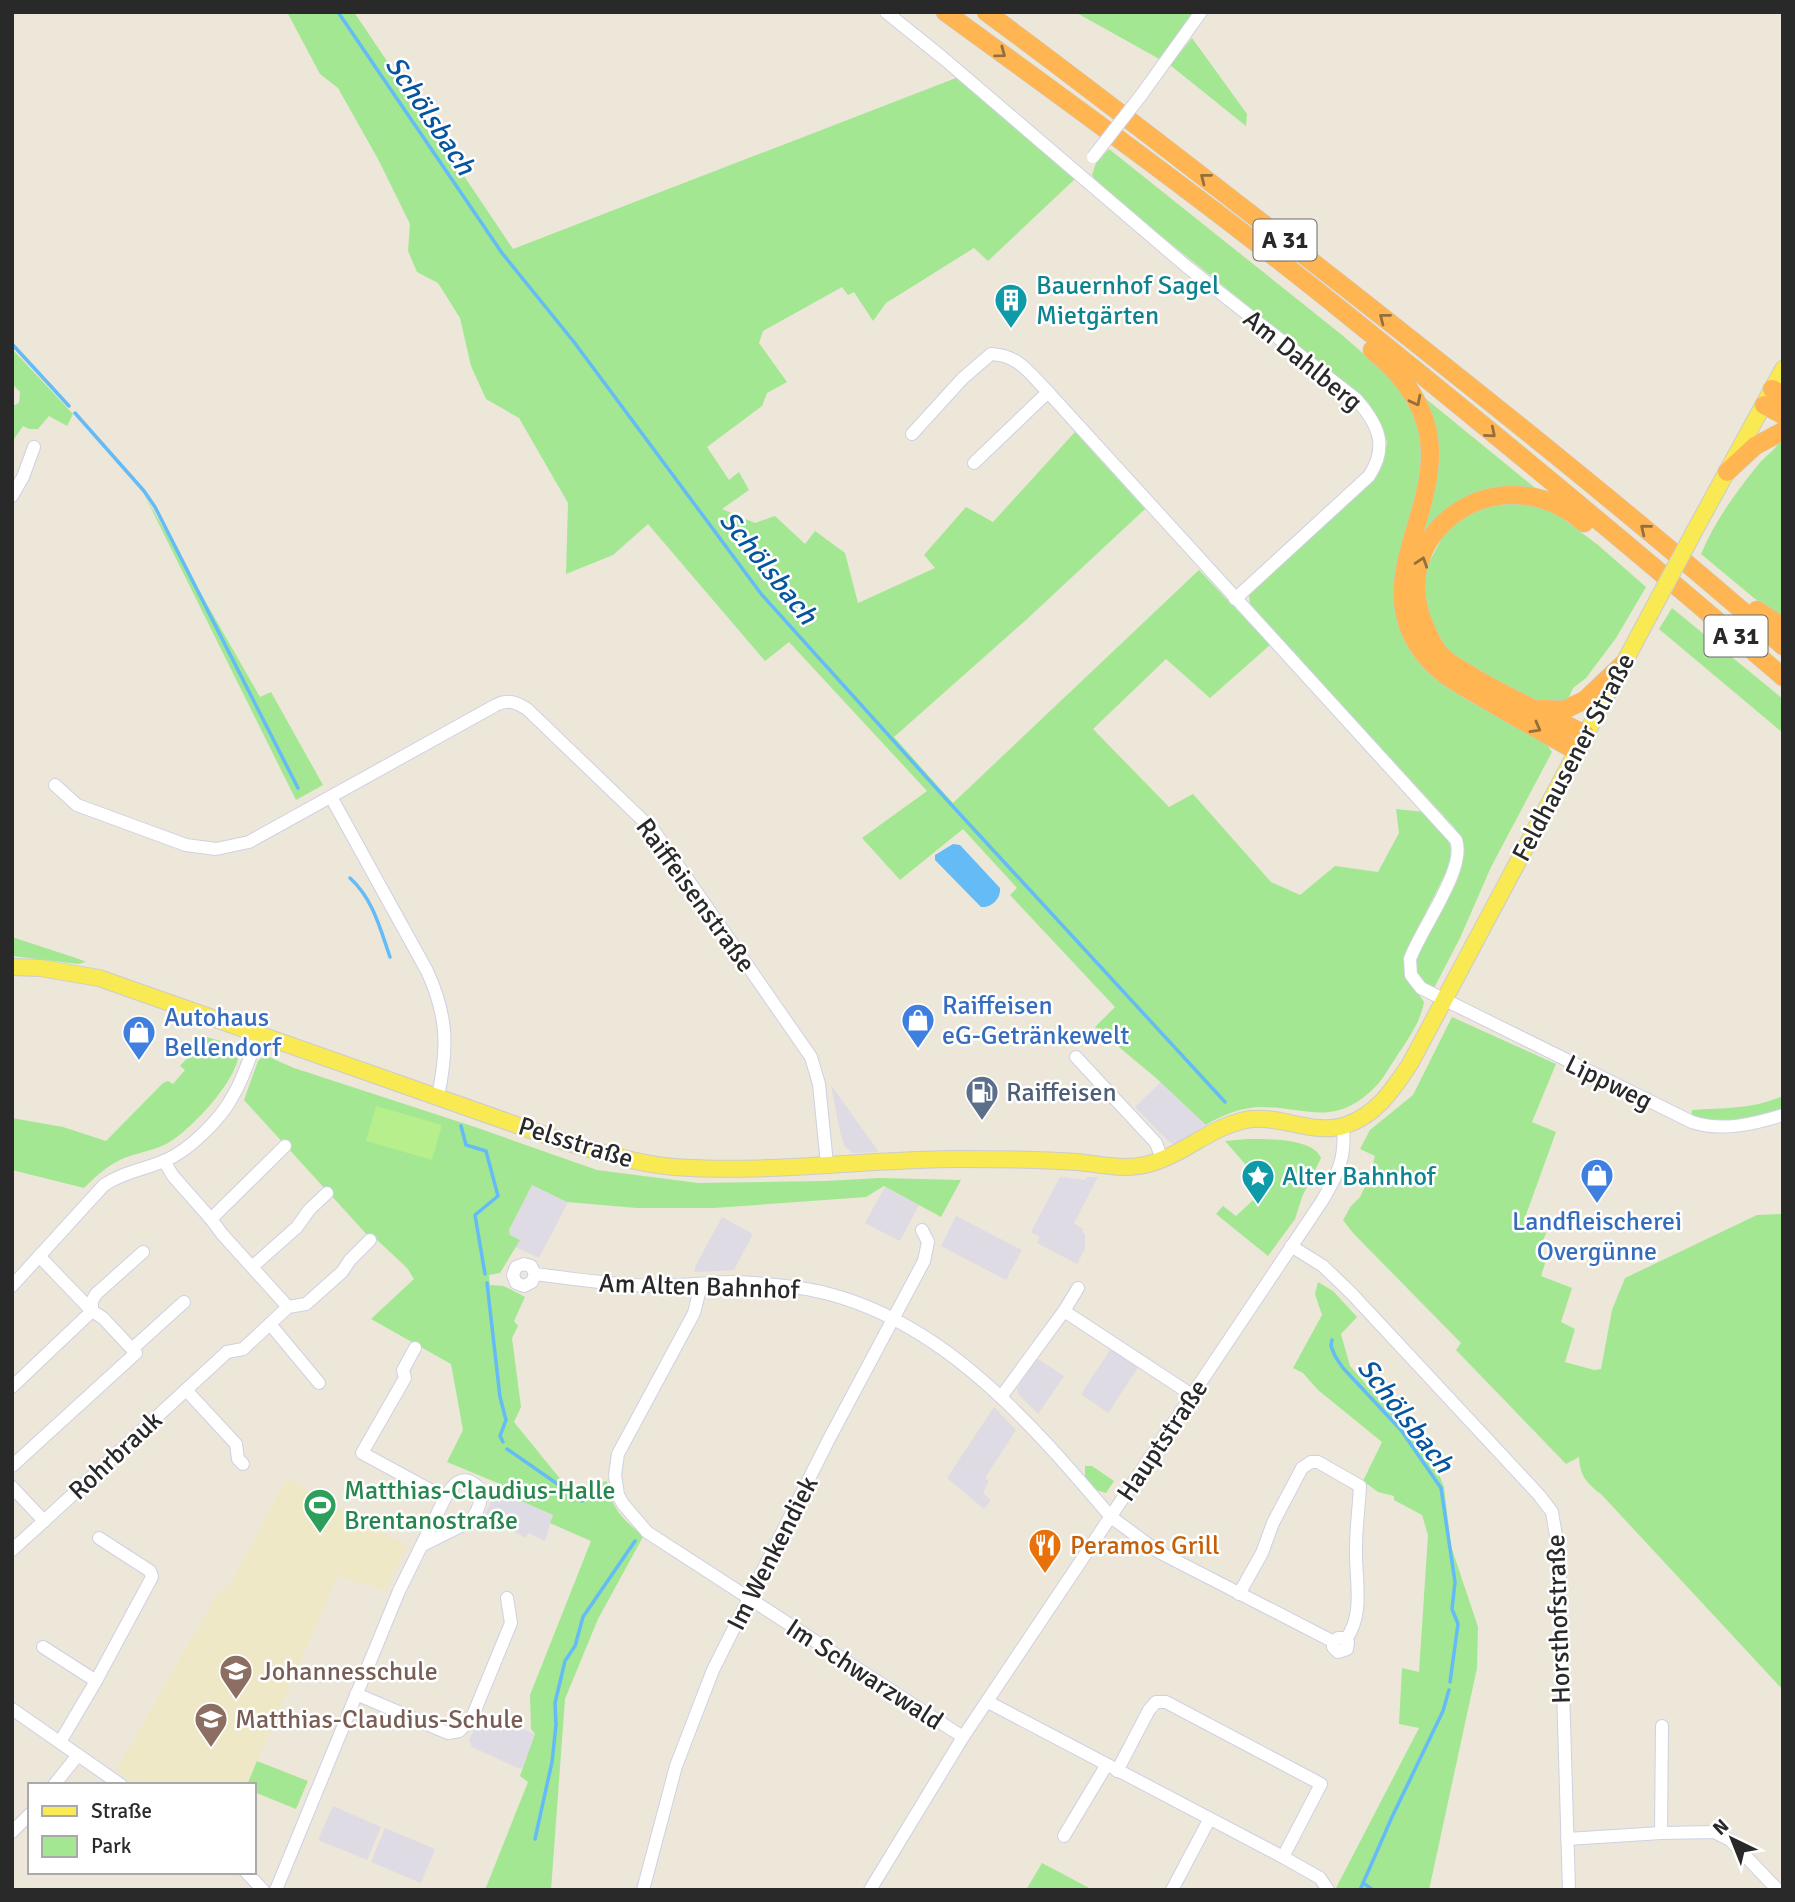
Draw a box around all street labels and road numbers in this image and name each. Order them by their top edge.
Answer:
road number: A 31 [1254,220,1316,260]
street label: Am Dahlberg [1236,303,1368,418]
road number: A 31 [1704,616,1768,656]
street label: Feldhausener Straße [1506,648,1642,867]
street label: Raiffeisenstraße [628,812,762,979]
street label: Lippweg [1560,1048,1657,1118]
street label: Pelsstraße [514,1110,637,1176]
street label: Am Alten Bahnhof [598,1268,801,1307]
street label: Hauptstraße [1110,1374,1215,1508]
street label: Rohrbrauk [62,1404,169,1507]
street label: Im Wenkendiek [720,1471,825,1636]
street label: Horsthofstraße [1540,1534,1578,1704]
street label: Im Schwarzwald [780,1612,949,1737]

